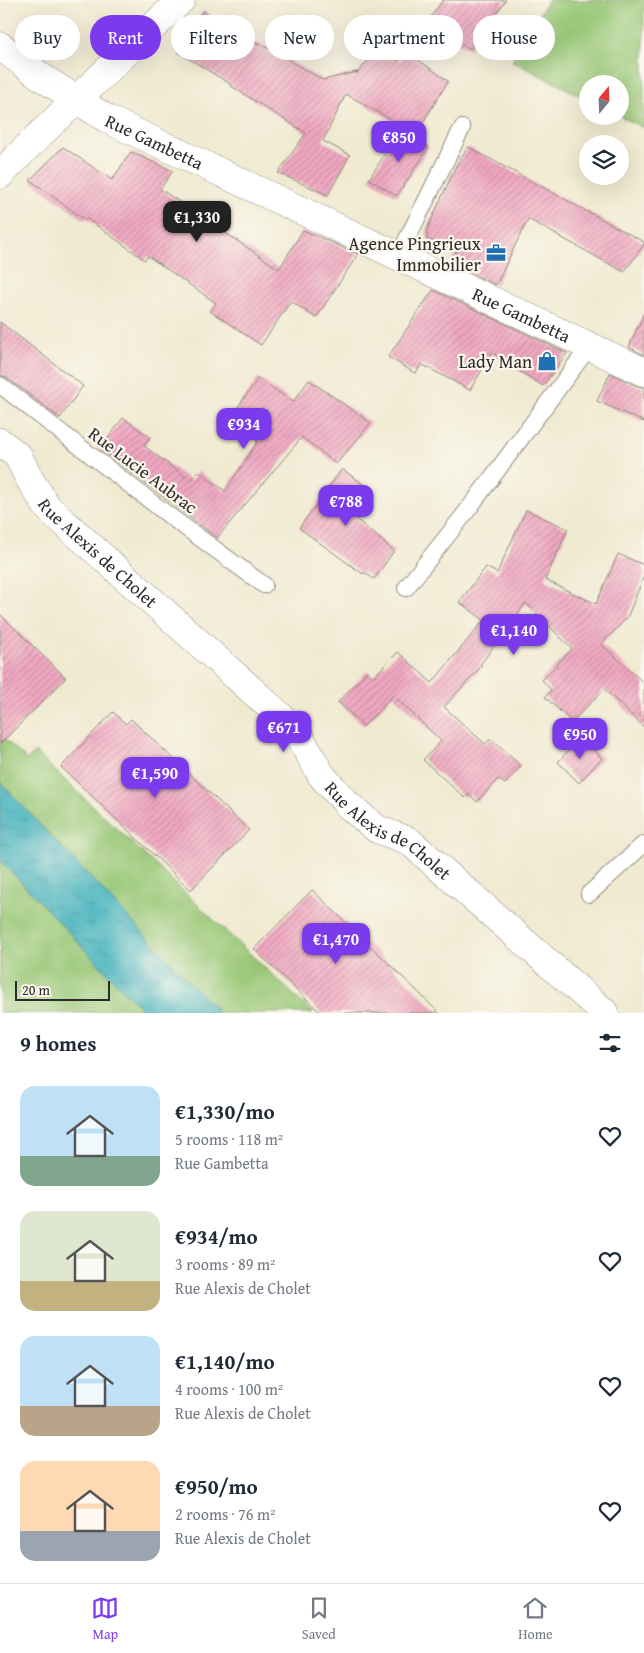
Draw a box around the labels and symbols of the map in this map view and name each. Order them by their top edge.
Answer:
north arrow [579,75,629,125]
street label: Rue Gambetta [101,107,208,176]
pin: €850 [369,120,429,163]
pin: €1,330 [156,200,238,243]
place label: Agence Pingrieux Immobilier [349,230,482,278]
office icon: Agence Pingrieux Immobilier [485,242,507,264]
street label: Rue Gambetta [468,280,576,349]
place label: Lady Man [459,348,532,375]
shop icon: Lady Man [536,350,558,372]
pin: €934 [214,408,274,450]
street label: Rue Lucie Aubrac [83,420,203,520]
pin: €788 [316,484,376,527]
street label: Rue Alexis de Cholet [32,493,164,614]
pin: €1,140 [473,614,555,656]
pin: €671 [254,710,314,753]
pin: €950 [550,718,610,760]
pin: €1,590 [114,756,196,799]
street label: Rue Alexis de Cholet [319,775,458,886]
pin: €1,470 [295,922,377,965]
scale bar [15,978,110,1001]

